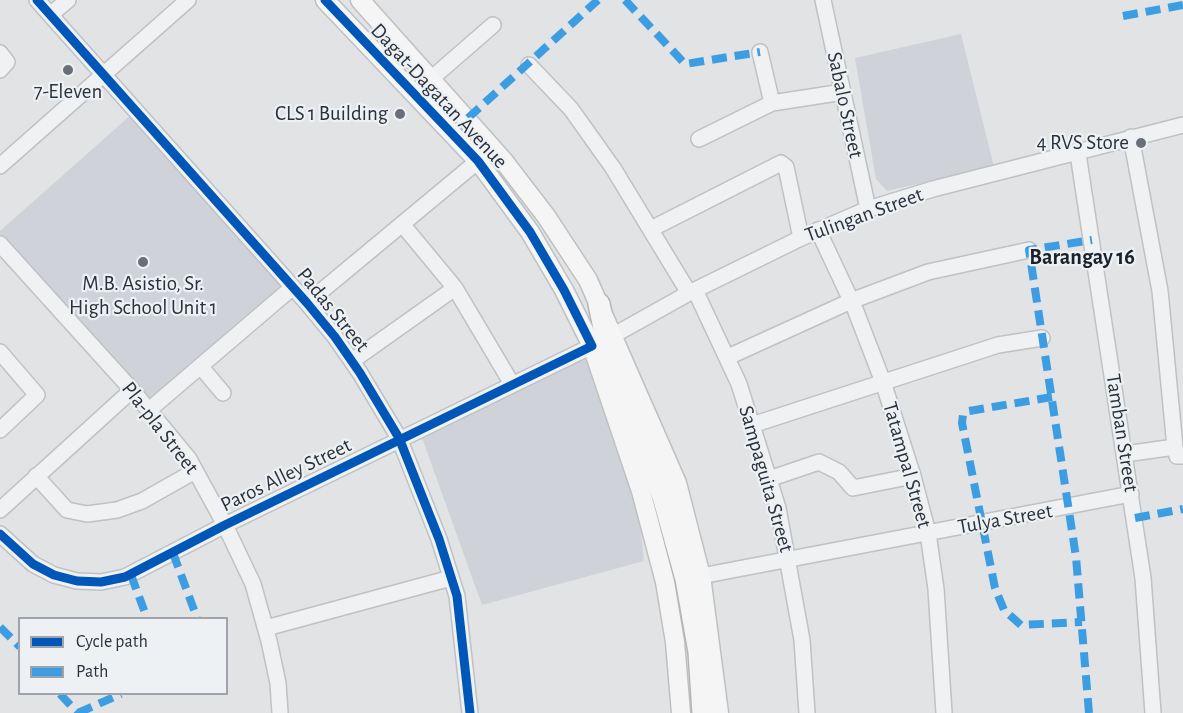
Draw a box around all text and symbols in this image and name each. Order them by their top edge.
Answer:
street label: Dagat-Dagatan Avenue [365,18,513,174]
street label: Sabalo Street [821,50,869,160]
marker: 7-Eleven [61,63,75,77]
place label: 7-Eleven [34,79,102,105]
place label: CLS 1 Building [275,101,388,127]
marker: CLS 1 Building [393,107,407,121]
place label: 4 RVS Store [1036,130,1129,156]
marker: 4 RVS Store [1134,136,1148,150]
street label: Tulingan Street [802,182,926,248]
district label: Barangay 16 [1029,244,1135,270]
marker: M.B. Asistio, Sr. High School Unit 1 [136,255,150,269]
street label: Padas Street [291,263,375,357]
place label: M.B. Asistio, Sr. High School Unit 1 [69,271,217,321]
street label: Tamban Street [1100,372,1144,494]
street label: Pla-pla Street [116,377,204,479]
street label: Tatampal Street [877,399,937,531]
street label: Sampaguita Street [733,403,799,555]
street label: Paros Alley Street [217,432,355,518]
street label: Tulya Street [956,498,1054,540]
legend [18,617,228,695]
text: Cycle path [76,633,148,651]
text: Path [76,663,108,681]

